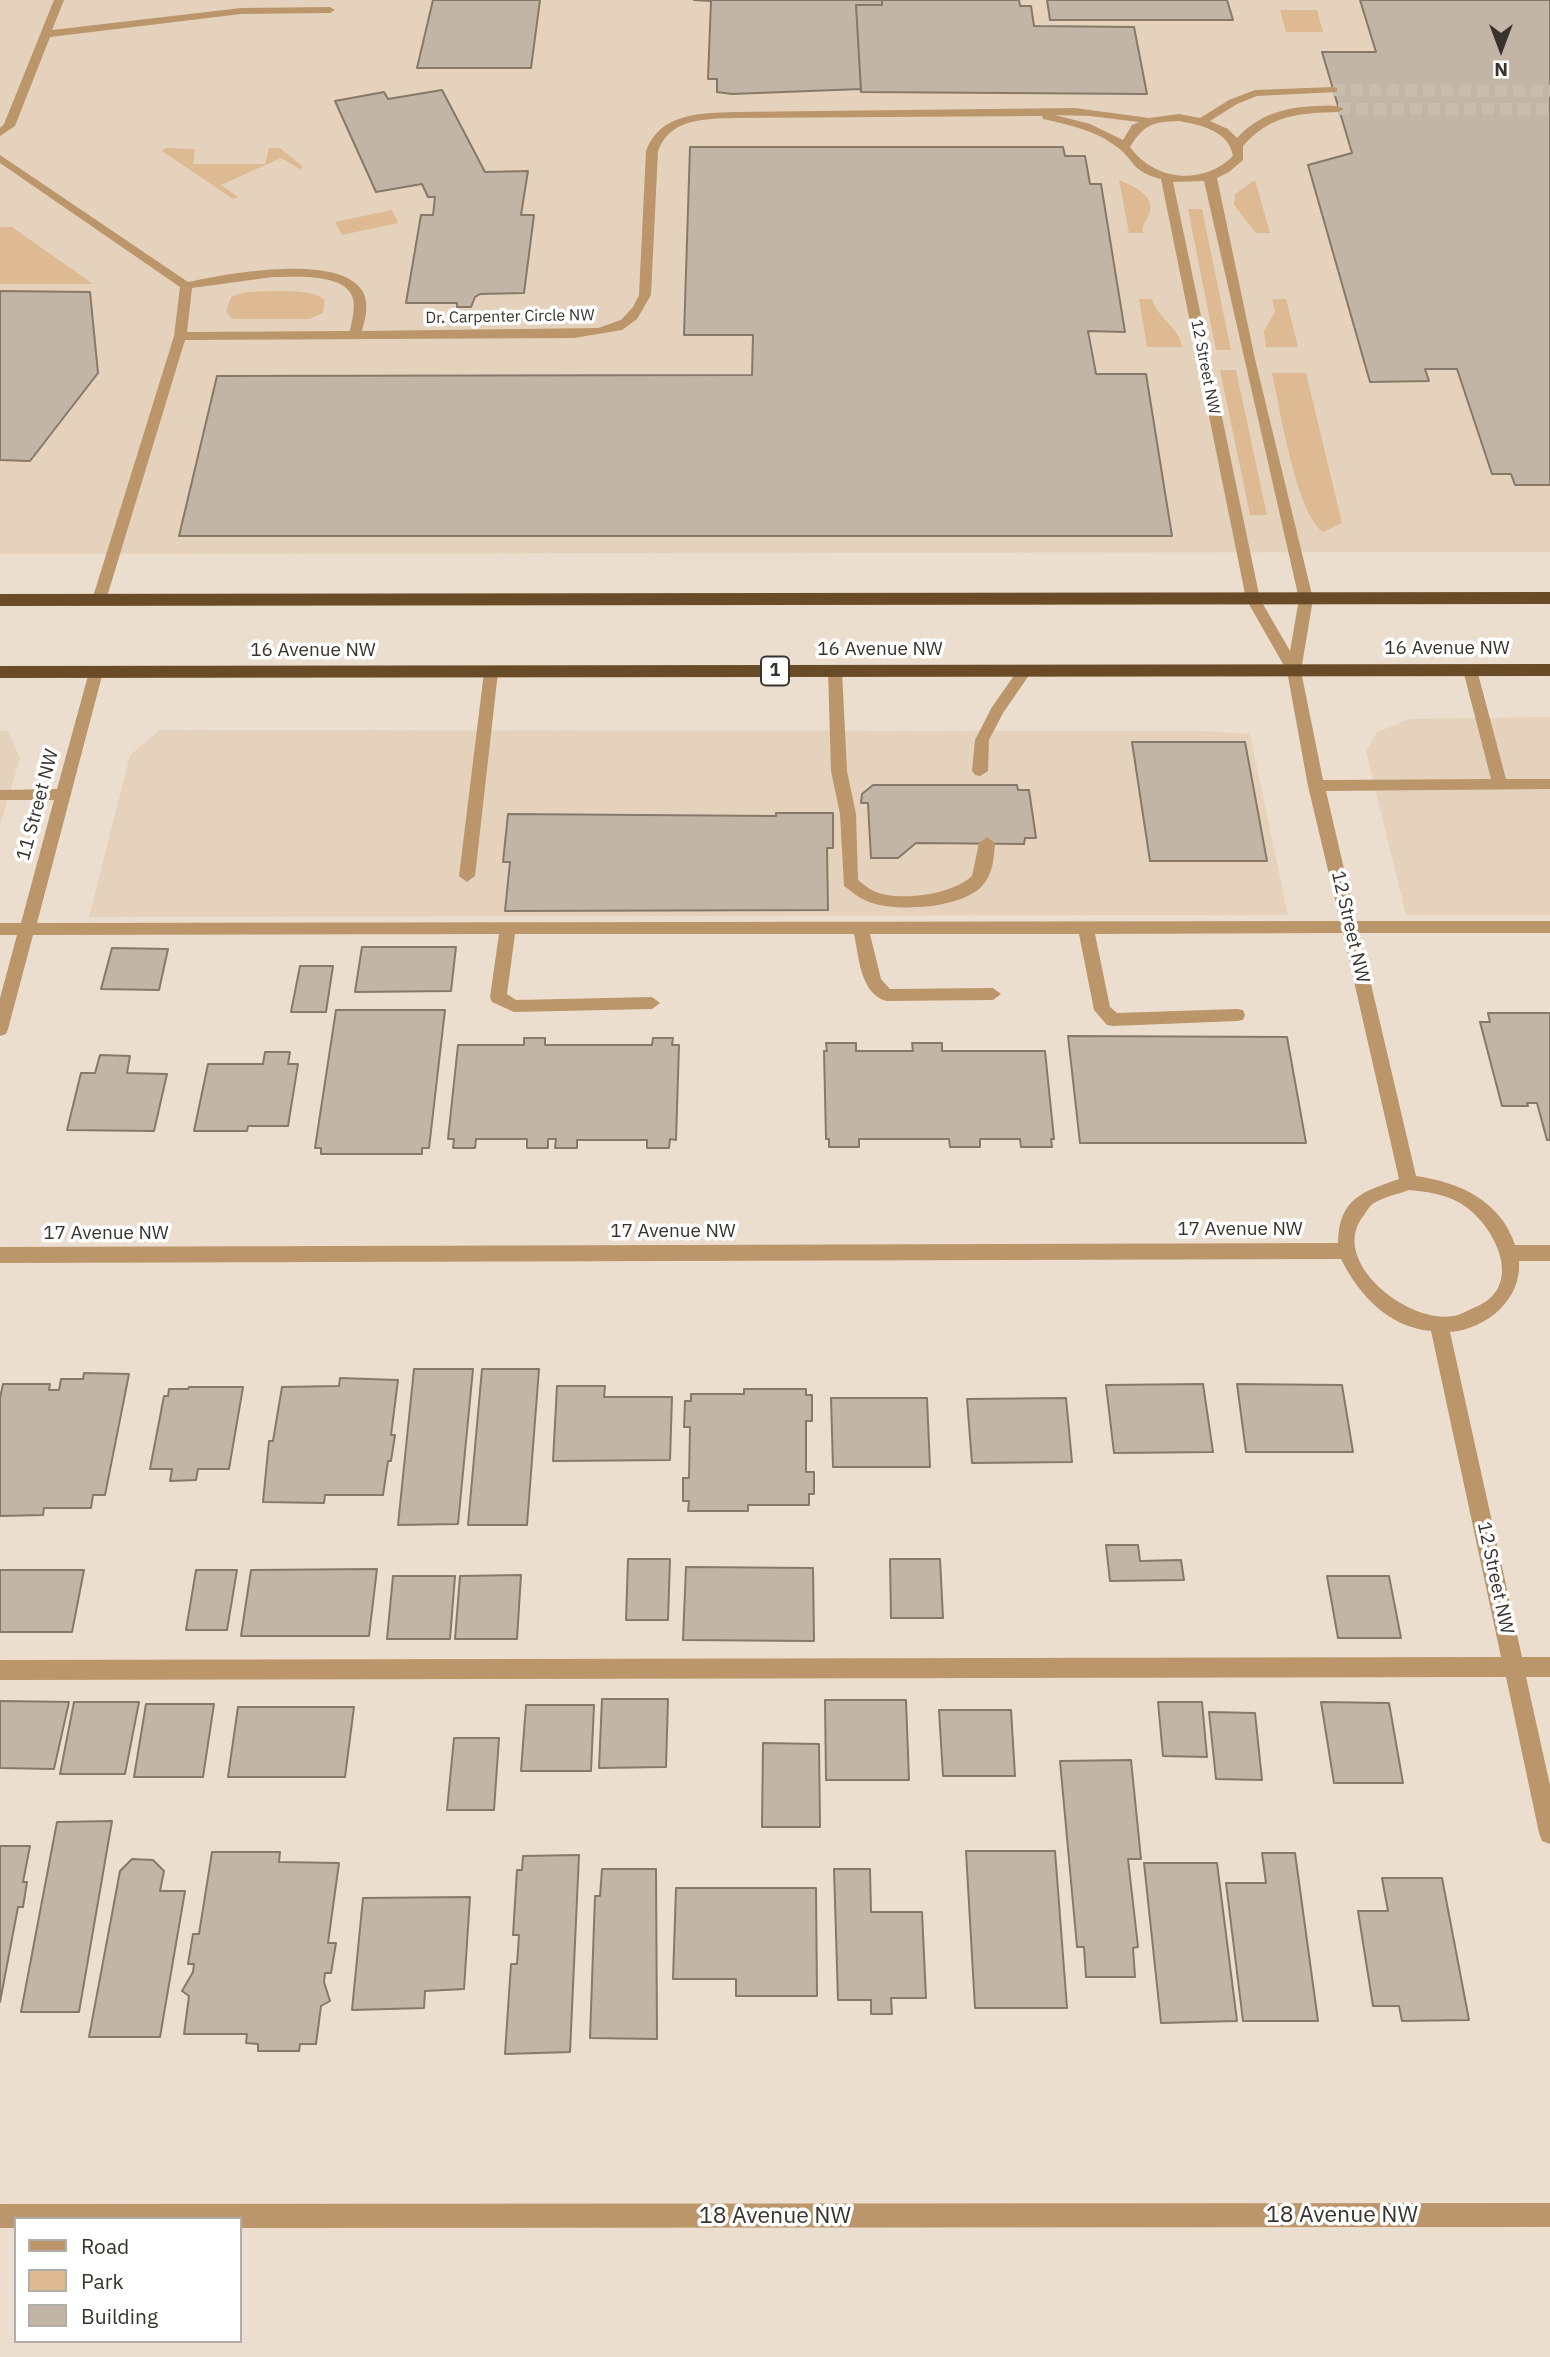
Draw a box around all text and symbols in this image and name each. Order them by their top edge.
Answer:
north arrow [1466,14,1536,84]
text: N [1494,58,1508,82]
street label: Dr. Carpenter Circle NW [425,306,595,328]
street label: 12 Street NW [1186,318,1224,416]
street label: 16 Avenue NW [1384,638,1510,660]
street label: 16 Avenue NW [817,639,943,661]
street label: 16 Avenue NW [250,640,376,662]
road number: 1 [761,656,789,686]
street label: 11 Street NW [12,747,64,863]
street label: 12 Street NW [1326,869,1374,985]
street label: 17 Avenue NW [1177,1219,1303,1241]
street label: 17 Avenue NW [610,1221,736,1243]
street label: 17 Avenue NW [43,1223,169,1245]
street label: 12 Street NW [1472,1520,1518,1636]
street label: 18 Avenue NW [1266,2201,1418,2229]
street label: 18 Avenue NW [699,2202,851,2230]
legend [14,2217,242,2343]
text: Road [81,2232,129,2260]
text: Park [81,2267,124,2295]
text: Building [81,2302,158,2330]

